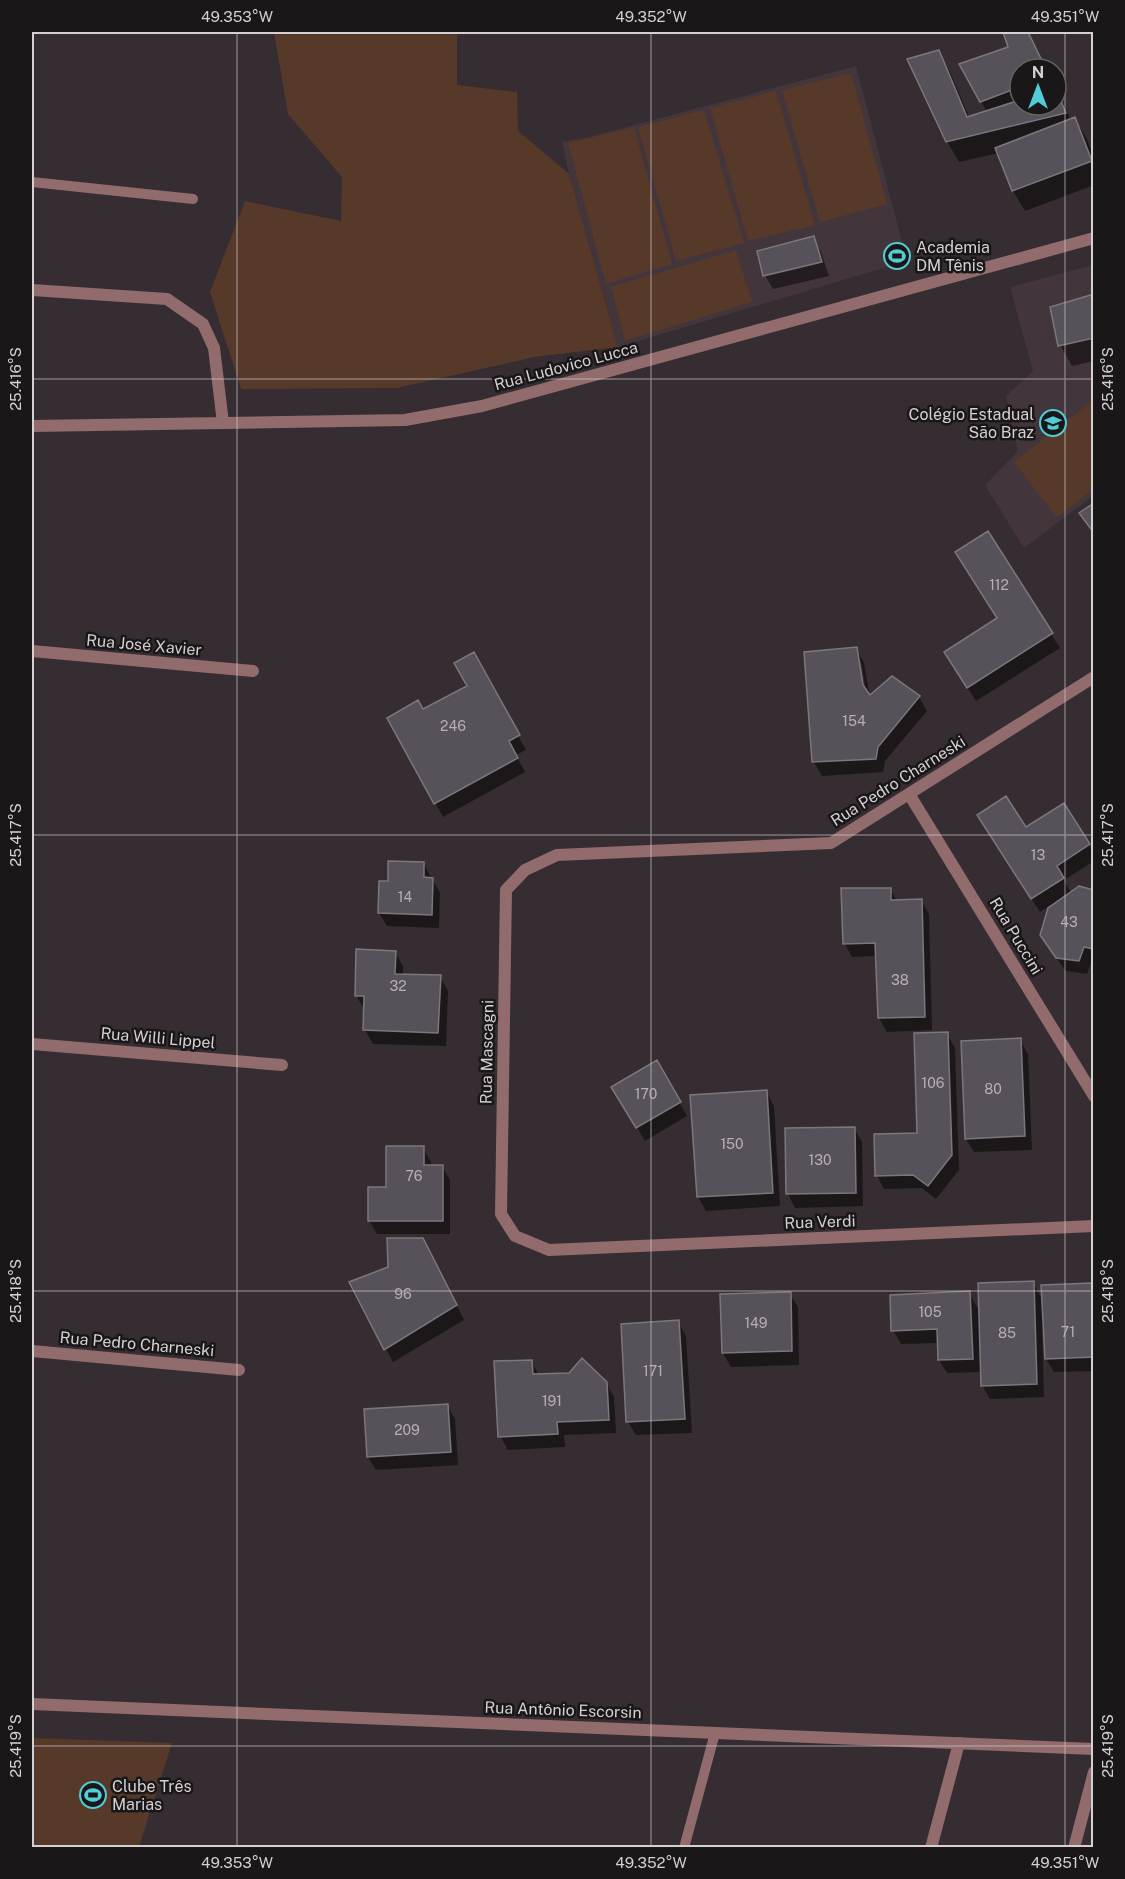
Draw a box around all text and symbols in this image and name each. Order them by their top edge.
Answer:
text: 49.353°W [201,8,273,25]
text: 49.352°W [615,8,687,25]
text: 49.351°W [1031,8,1099,25]
north arrow [1008,57,1068,117]
text: N [1032,63,1044,82]
place label: Academia DM Tênis [916,238,990,275]
sports icon: Academia DM Tênis [882,241,912,271]
street label: Rua Ludovico Lucca [492,338,640,394]
text: 25.416°S [7,347,24,411]
text: 25.416°S [1099,347,1116,411]
place label: Colégio Estadual São Braz [909,405,1034,442]
school or university icon: Colégio Estadual São Braz [1038,408,1068,438]
house number: 112 [989,577,1009,593]
street label: Rua José Xavier [86,630,202,660]
house number: 154 [842,713,866,729]
house number: 246 [440,718,466,734]
street label: Rua Pedro Charneski [827,732,969,830]
text: 25.417°S [7,803,24,867]
text: 25.417°S [1099,803,1116,867]
house number: 13 [1031,847,1045,863]
house number: 14 [398,889,412,905]
street label: Rua Puccini [986,894,1046,978]
house number: 43 [1060,914,1078,930]
house number: 38 [891,972,909,988]
house number: 32 [389,978,407,994]
street label: Rua Mascagni [477,1000,497,1104]
street label: Rua Willi Lippel [100,1024,216,1052]
house number: 106 [922,1075,945,1091]
house number: 80 [984,1081,1002,1097]
house number: 170 [635,1086,657,1102]
house number: 150 [720,1136,744,1152]
house number: 130 [809,1152,832,1168]
house number: 76 [406,1168,423,1184]
street label: Rua Verdi [784,1211,856,1233]
text: 25.418°S [7,1259,24,1323]
text: 25.418°S [1099,1259,1116,1323]
house number: 96 [394,1286,412,1302]
house number: 105 [918,1304,942,1320]
house number: 149 [744,1315,768,1331]
house number: 71 [1061,1324,1075,1340]
house number: 85 [998,1325,1016,1341]
street label: Rua Pedro Charneski [59,1328,215,1360]
house number: 171 [643,1363,663,1379]
house number: 191 [542,1393,562,1409]
house number: 209 [394,1422,420,1438]
street label: Rua Antônio Escorsin [484,1698,642,1722]
text: 25.419°S [7,1714,24,1778]
text: 25.419°S [1099,1714,1116,1778]
place label: Clube Três Marias [112,1777,192,1814]
sports icon: Clube Três Marias [78,1780,108,1810]
text: 49.353°W [201,1854,273,1871]
text: 49.352°W [615,1854,687,1871]
text: 49.351°W [1031,1854,1099,1871]

